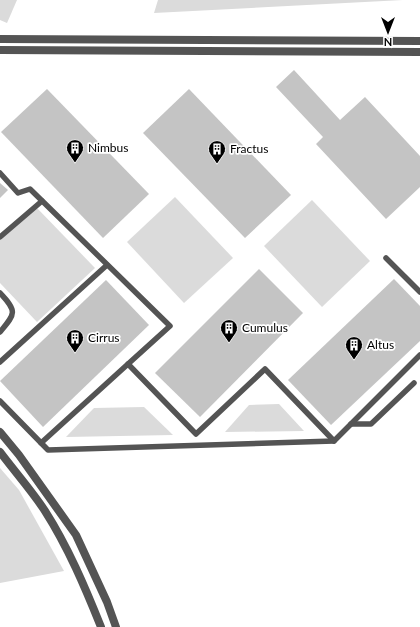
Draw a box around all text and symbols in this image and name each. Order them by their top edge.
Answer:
north arrow [368,12,408,52]
text: N [384,36,392,49]
building icon: Nimbus [65,138,85,163]
building icon: Fractus [207,139,227,164]
place label: Nimbus [88,140,128,155]
place label: Fractus [230,141,268,156]
building icon: Cumulus [219,318,239,343]
place label: Cumulus [242,320,288,335]
building icon: Cirrus [65,328,85,353]
place label: Cirrus [88,330,120,345]
building icon: Altus [344,335,364,360]
place label: Altus [367,337,394,352]

